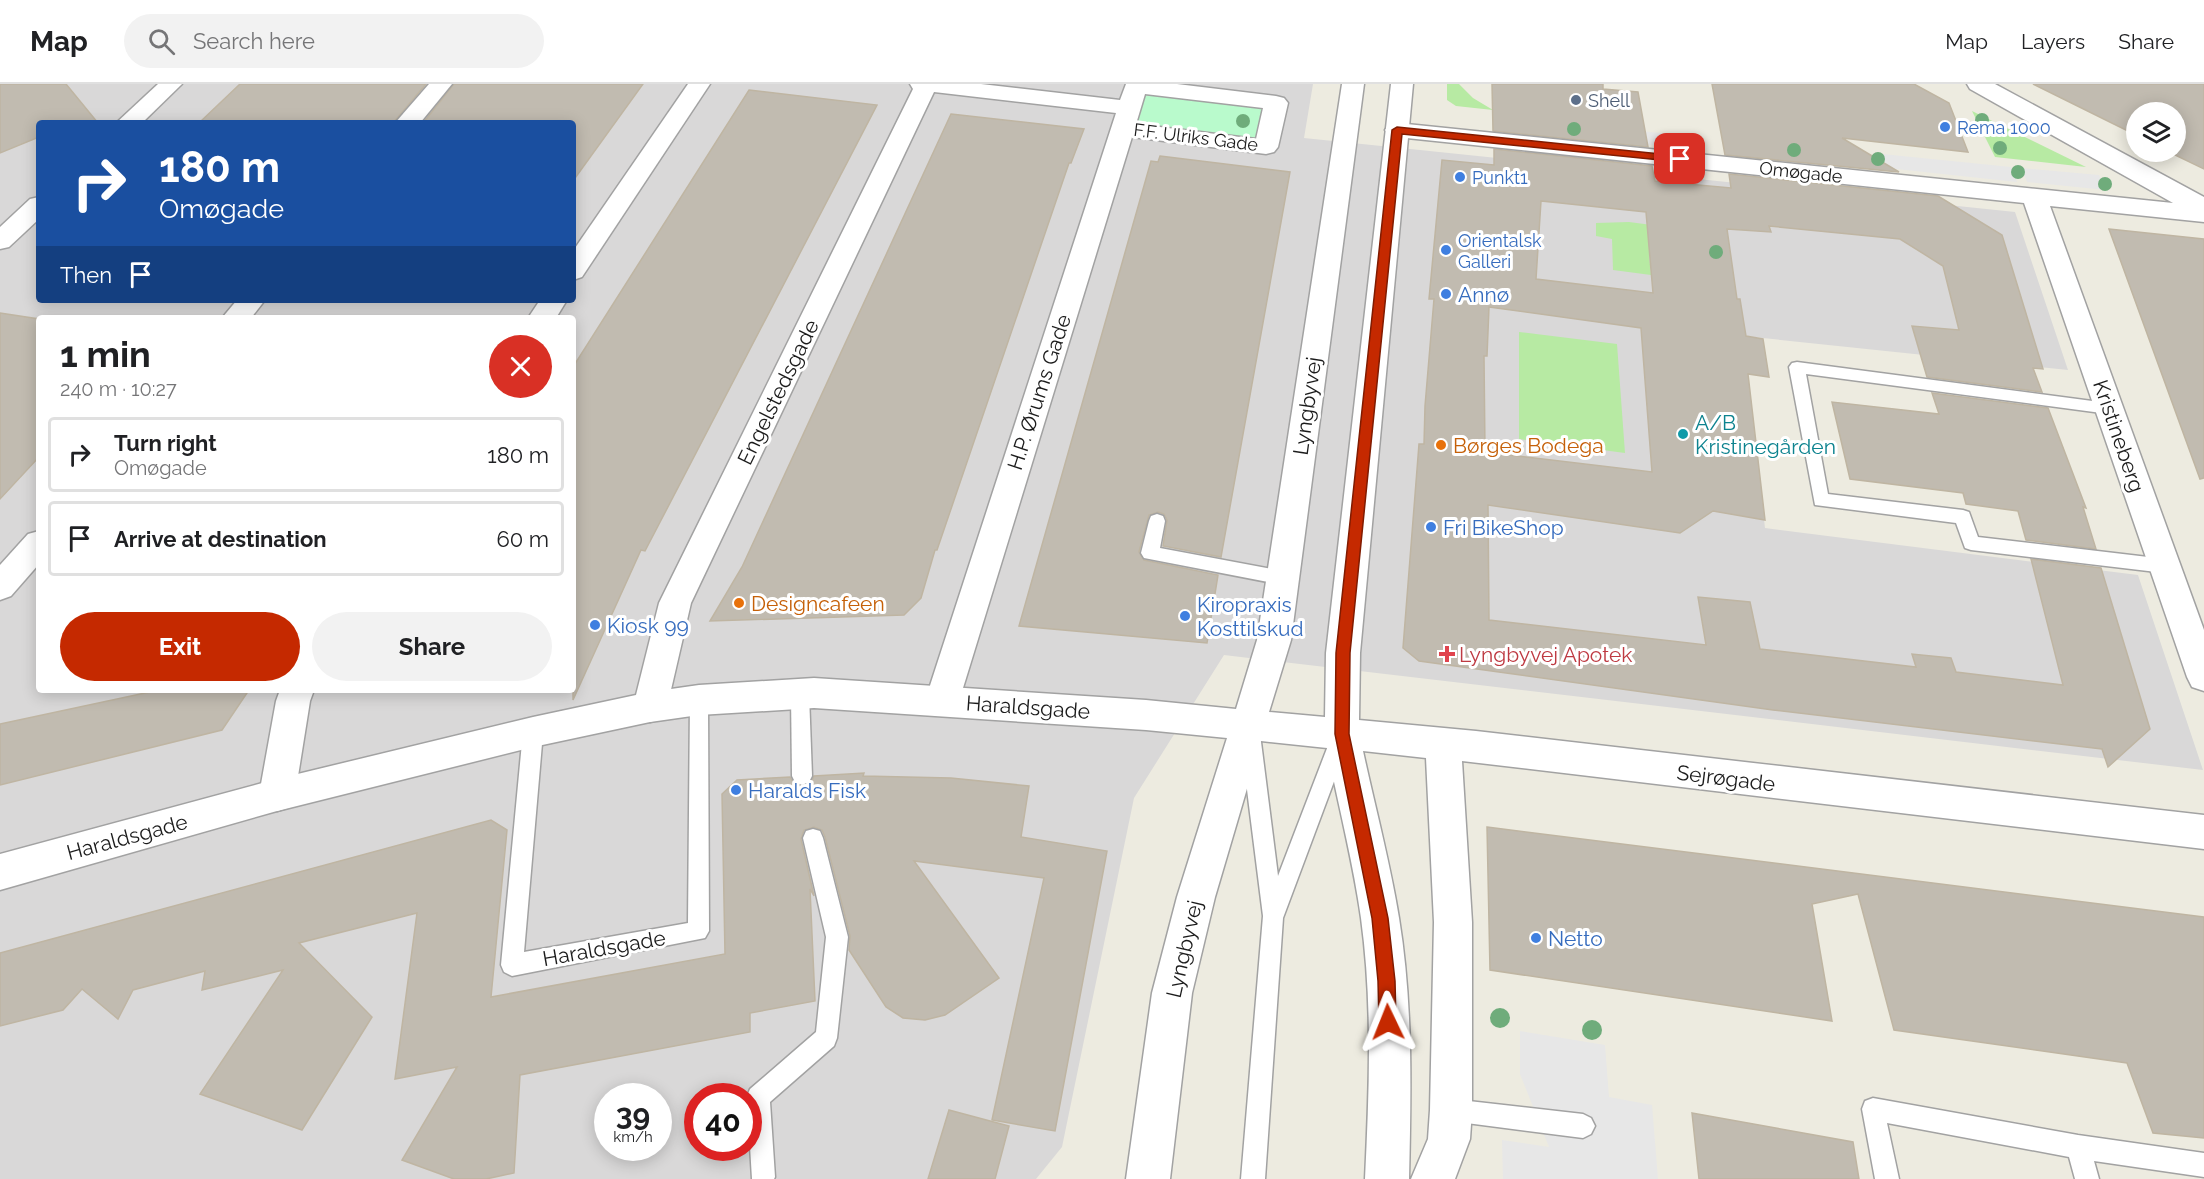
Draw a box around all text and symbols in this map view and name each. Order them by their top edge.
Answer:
search box [124,14,544,68]
text: Map [30,25,88,58]
icon: search [145,25,178,58]
text: Search here [193,28,315,54]
text: Map [1945,29,1988,54]
text: Layers [2021,29,2085,54]
text: Share [2118,29,2174,54]
place label: Shell [1588,90,1630,111]
marker: Shell [1569,93,1583,107]
map controls [2126,102,2186,162]
button: layers [2126,102,2186,162]
place label: Rema 1000 [1957,117,2051,138]
street label: F.F. Ulriks Gade [1133,119,1260,155]
marker: Rema 1000 [1938,120,1952,134]
pin [1654,133,1705,184]
icon: arrive [1663,142,1696,175]
text: 180 m [159,143,280,192]
icon: right [60,144,138,222]
street label: Omøgade [1758,157,1844,187]
place label: Punkt1 [1472,167,1528,188]
marker: Punkt1 [1453,170,1467,184]
text: Omøgade [159,193,284,224]
place label: Orientalsk Galleri [1458,230,1542,272]
marker: Orientalsk Galleri [1439,243,1453,257]
icon: arrive [124,258,157,291]
text: Then [60,262,112,288]
place label: Annø [1458,282,1509,307]
marker: Annø [1439,287,1453,301]
street label: H.P. Ørums Gade [1002,311,1076,473]
street label: Engelstedsgade [732,315,824,469]
text: 1 min [60,333,151,375]
button: close [489,335,552,398]
street label: Lyngbyvej [1288,355,1326,457]
text: 240 m · 10:27 [60,377,177,401]
street label: Kristineberg [2088,377,2150,495]
place label: A/B Kristinegården [1695,410,1836,459]
marker: A/B Kristinegården [1676,427,1690,441]
text: Turn right [114,430,217,456]
place label: Børges Bodega [1453,433,1604,458]
icon: right [63,438,96,471]
marker: Børges Bodega [1434,438,1448,452]
text: 180 m [487,442,549,468]
text: Omøgade [114,456,207,480]
place label: Fri BikeShop [1443,515,1564,540]
marker: Fri BikeShop [1424,520,1438,534]
icon: arrive [63,522,96,555]
text: Arrive at destination [114,526,327,552]
text: 60 m [496,526,549,552]
place label: Designcafeen [751,591,885,616]
place label: Kiropraxis Kosttilskud [1197,592,1304,641]
marker: Designcafeen [732,596,746,610]
marker: Kiropraxis Kosttilskud [1178,609,1192,623]
button: Exit [60,612,300,681]
button: Share [312,612,552,681]
place label: Kiosk 99 [607,613,689,638]
marker: Kiosk 99 [588,618,602,632]
place label: Lyngbyvej Apotek [1459,642,1633,667]
marker: Lyngbyvej Apotek [1440,647,1454,661]
street label: Haraldsgade [965,690,1091,724]
street label: Sejrøgade [1675,760,1777,796]
place label: Haralds Fisk [748,778,866,803]
marker: Haralds Fisk [729,783,743,797]
street label: Haraldsgade [64,809,190,865]
street label: Lyngbyvej [1161,898,1207,1000]
street label: Haraldsgade [541,925,667,971]
place label: Netto [1548,926,1603,951]
marker: Netto [1529,931,1543,945]
position arrow [1356,990,1420,1054]
speed limit sign: 40 [684,1083,762,1161]
text: 39 [616,1097,650,1132]
text: km/h [613,1128,653,1146]

